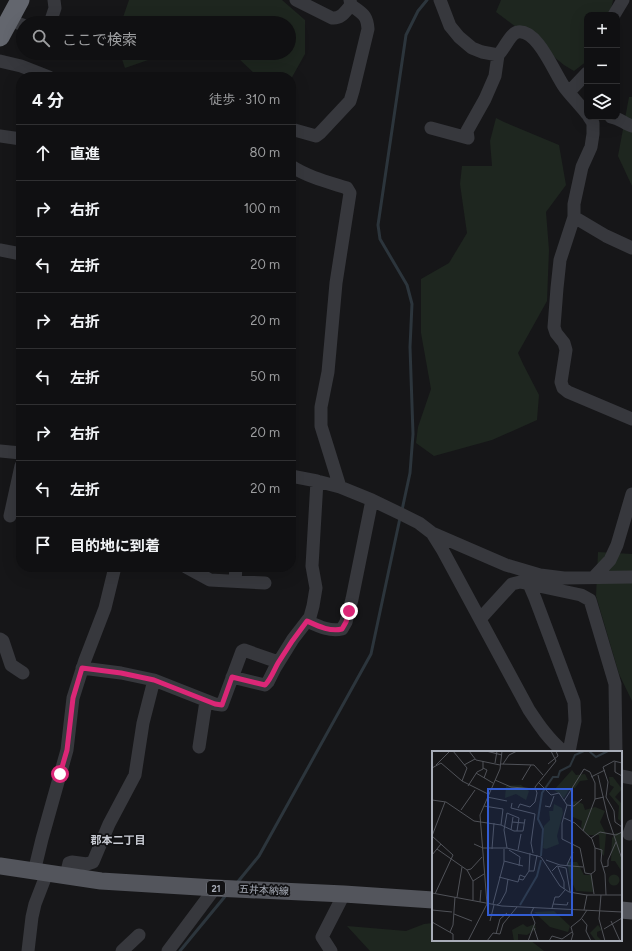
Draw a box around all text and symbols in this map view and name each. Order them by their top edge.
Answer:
map controls [584,12,620,120]
button: + [584,12,620,48]
search box [16,16,296,60]
icon: search [30,27,52,49]
text: ここで検索 [62,31,137,49]
button: − [584,48,620,84]
button: layers [584,84,620,120]
text: 4 分 [32,90,64,110]
text: 徒歩 · 310 m [209,92,280,107]
icon: ahead [32,142,54,164]
text: 直進 [70,145,100,163]
text: 80 m [249,145,280,160]
icon: right [32,198,54,220]
text: 右折 [70,201,100,219]
text: 100 m [244,201,280,216]
icon: left [32,254,54,276]
text: 左折 [70,257,100,275]
text: 20 m [250,257,280,272]
icon: right [32,310,54,332]
text: 右折 [70,313,100,331]
text: 20 m [250,313,280,328]
icon: left [32,366,54,388]
text: 左折 [70,369,100,387]
text: 50 m [250,369,280,384]
icon: right [32,422,54,444]
text: 右折 [70,425,100,443]
text: 20 m [250,425,280,440]
icon: left [32,478,54,500]
text: 左折 [70,481,100,499]
text: 20 m [250,481,280,496]
icon: arrive [32,534,54,556]
text: 目的地に到着 [70,537,160,555]
route end [340,602,358,620]
inset map [432,751,622,941]
route start [51,765,69,783]
district label: 郡本二丁目 [91,834,146,847]
road number: 21 [207,881,225,895]
street label: 五井本納線 [239,882,289,898]

